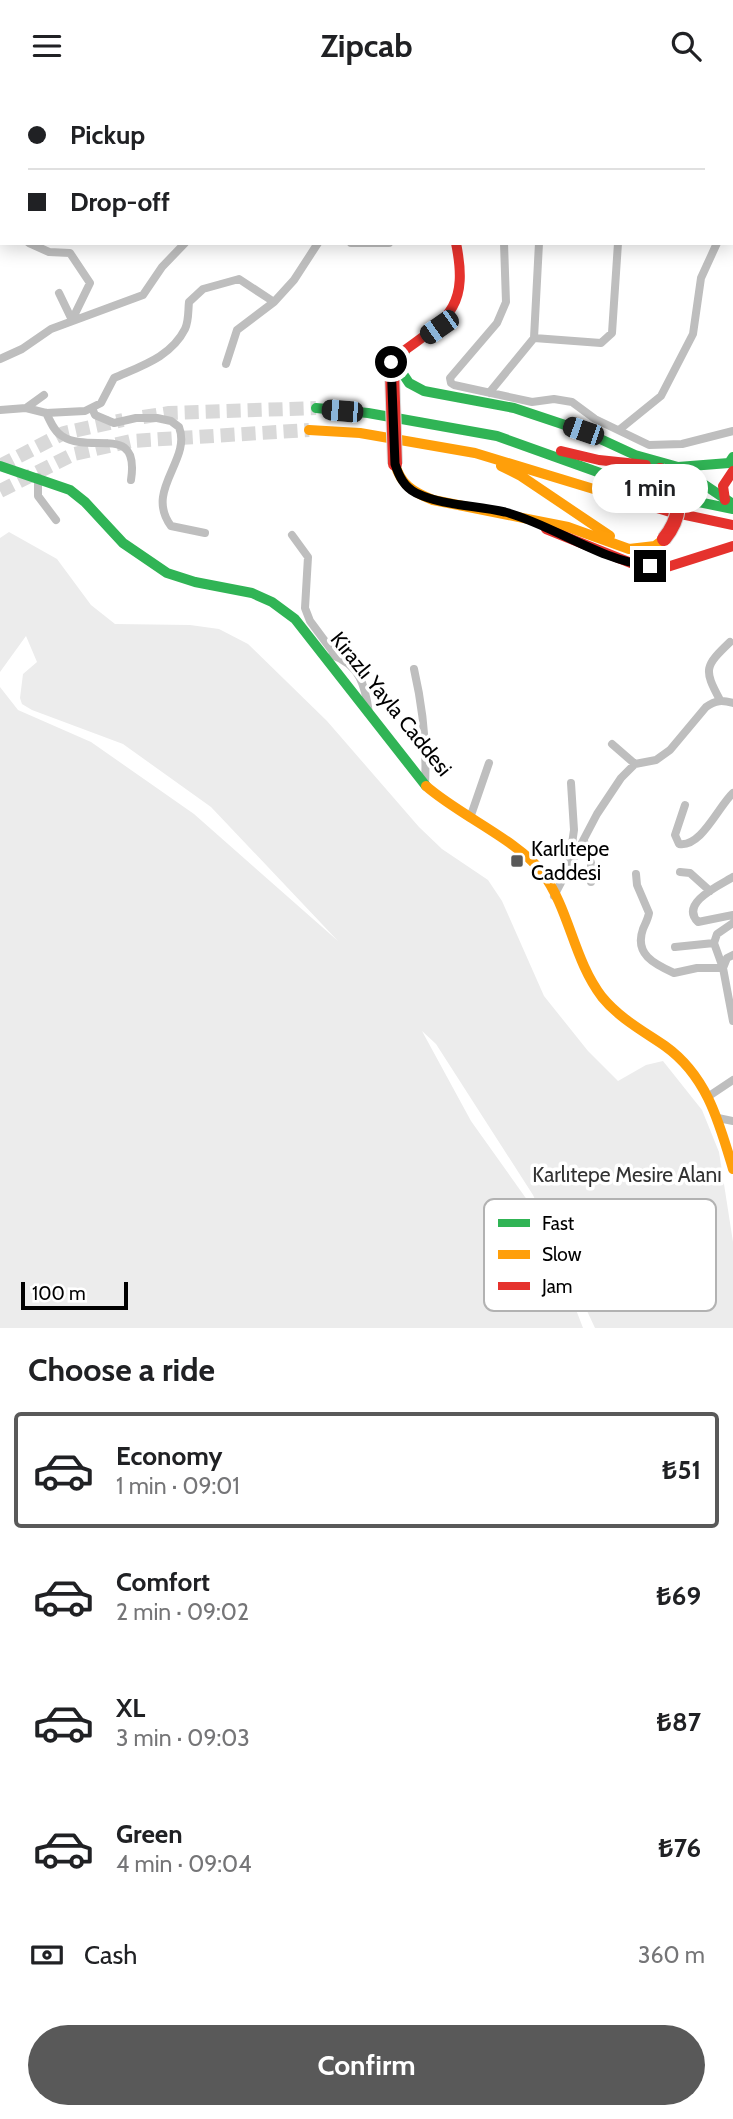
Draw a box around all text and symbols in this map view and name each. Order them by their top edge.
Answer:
text: Zipcab [320,26,413,65]
icon: menu [28,27,66,65]
icon: search [667,27,705,65]
text: Pickup [70,119,145,151]
text: Drop-off [70,186,170,218]
car [416,306,463,348]
route start [375,346,407,378]
car [321,399,364,423]
car [560,414,607,448]
callout: 1 min [592,465,708,513]
text: 1 min [624,474,676,502]
route end [634,550,666,582]
street label: Kirazlı Yayla Caddesi [326,627,457,781]
place label: Karlıtepe Caddesi [531,836,609,885]
marker: Karlıtepe Caddesi [509,853,525,869]
park label: Karlıtepe Mesire Alanı [532,1162,722,1187]
legend [484,1199,716,1311]
text: Fast [542,1212,575,1235]
text: Slow [542,1243,582,1266]
text: Jam [541,1275,572,1298]
scale bar [21,1279,128,1311]
text: 100 m [32,1282,86,1305]
text: Choose a ride [28,1350,215,1389]
icon: car [32,1439,95,1502]
text: Economy [116,1440,222,1472]
text: ₺51 [662,1454,701,1486]
text: 1 min · 09:01 [116,1472,240,1500]
icon: car [32,1565,95,1628]
text: Comfort [116,1566,210,1598]
text: ₺69 [656,1580,701,1612]
text: 2 min · 09:02 [116,1598,249,1626]
icon: car [32,1691,95,1754]
text: XL [116,1692,145,1724]
text: ₺87 [657,1706,701,1738]
text: 3 min · 09:03 [116,1724,250,1752]
icon: car [32,1817,95,1880]
text: Green [116,1818,183,1850]
text: ₺76 [658,1832,701,1864]
text: 4 min · 09:04 [116,1850,251,1878]
icon: cash [28,1936,66,1974]
text: Cash [84,1939,137,1971]
text: 360 m [638,1941,705,1969]
button: Confirm [28,2025,705,2105]

